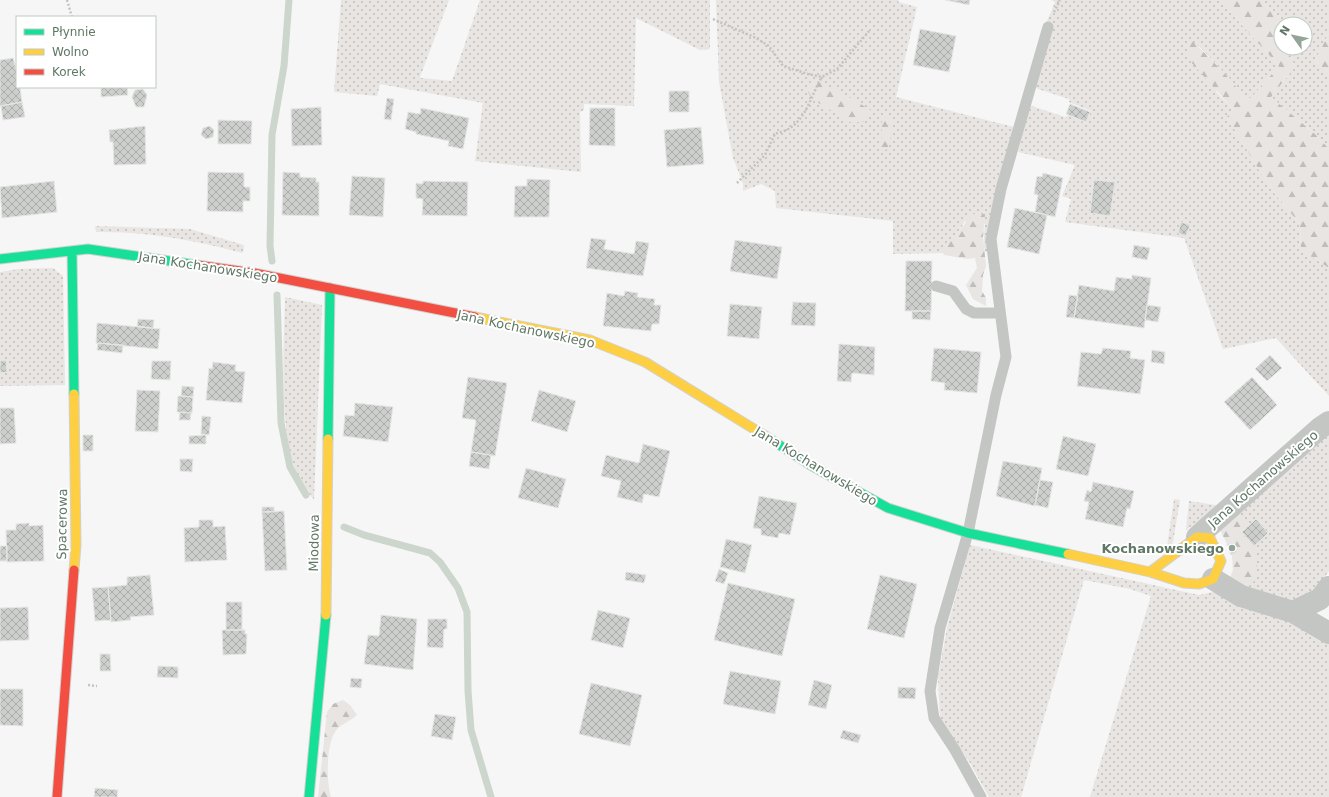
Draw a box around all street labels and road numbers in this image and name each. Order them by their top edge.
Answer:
street label: Jana Kochanowskiego [137,248,278,285]
street label: Jana Kochanowskiego [455,307,596,351]
street label: Jana Kochanowskiego [751,423,880,509]
street label: Jana Kochanowskiego [1204,427,1321,531]
street label: Spacerowa [54,488,70,560]
street label: Miodowa [306,514,322,572]

